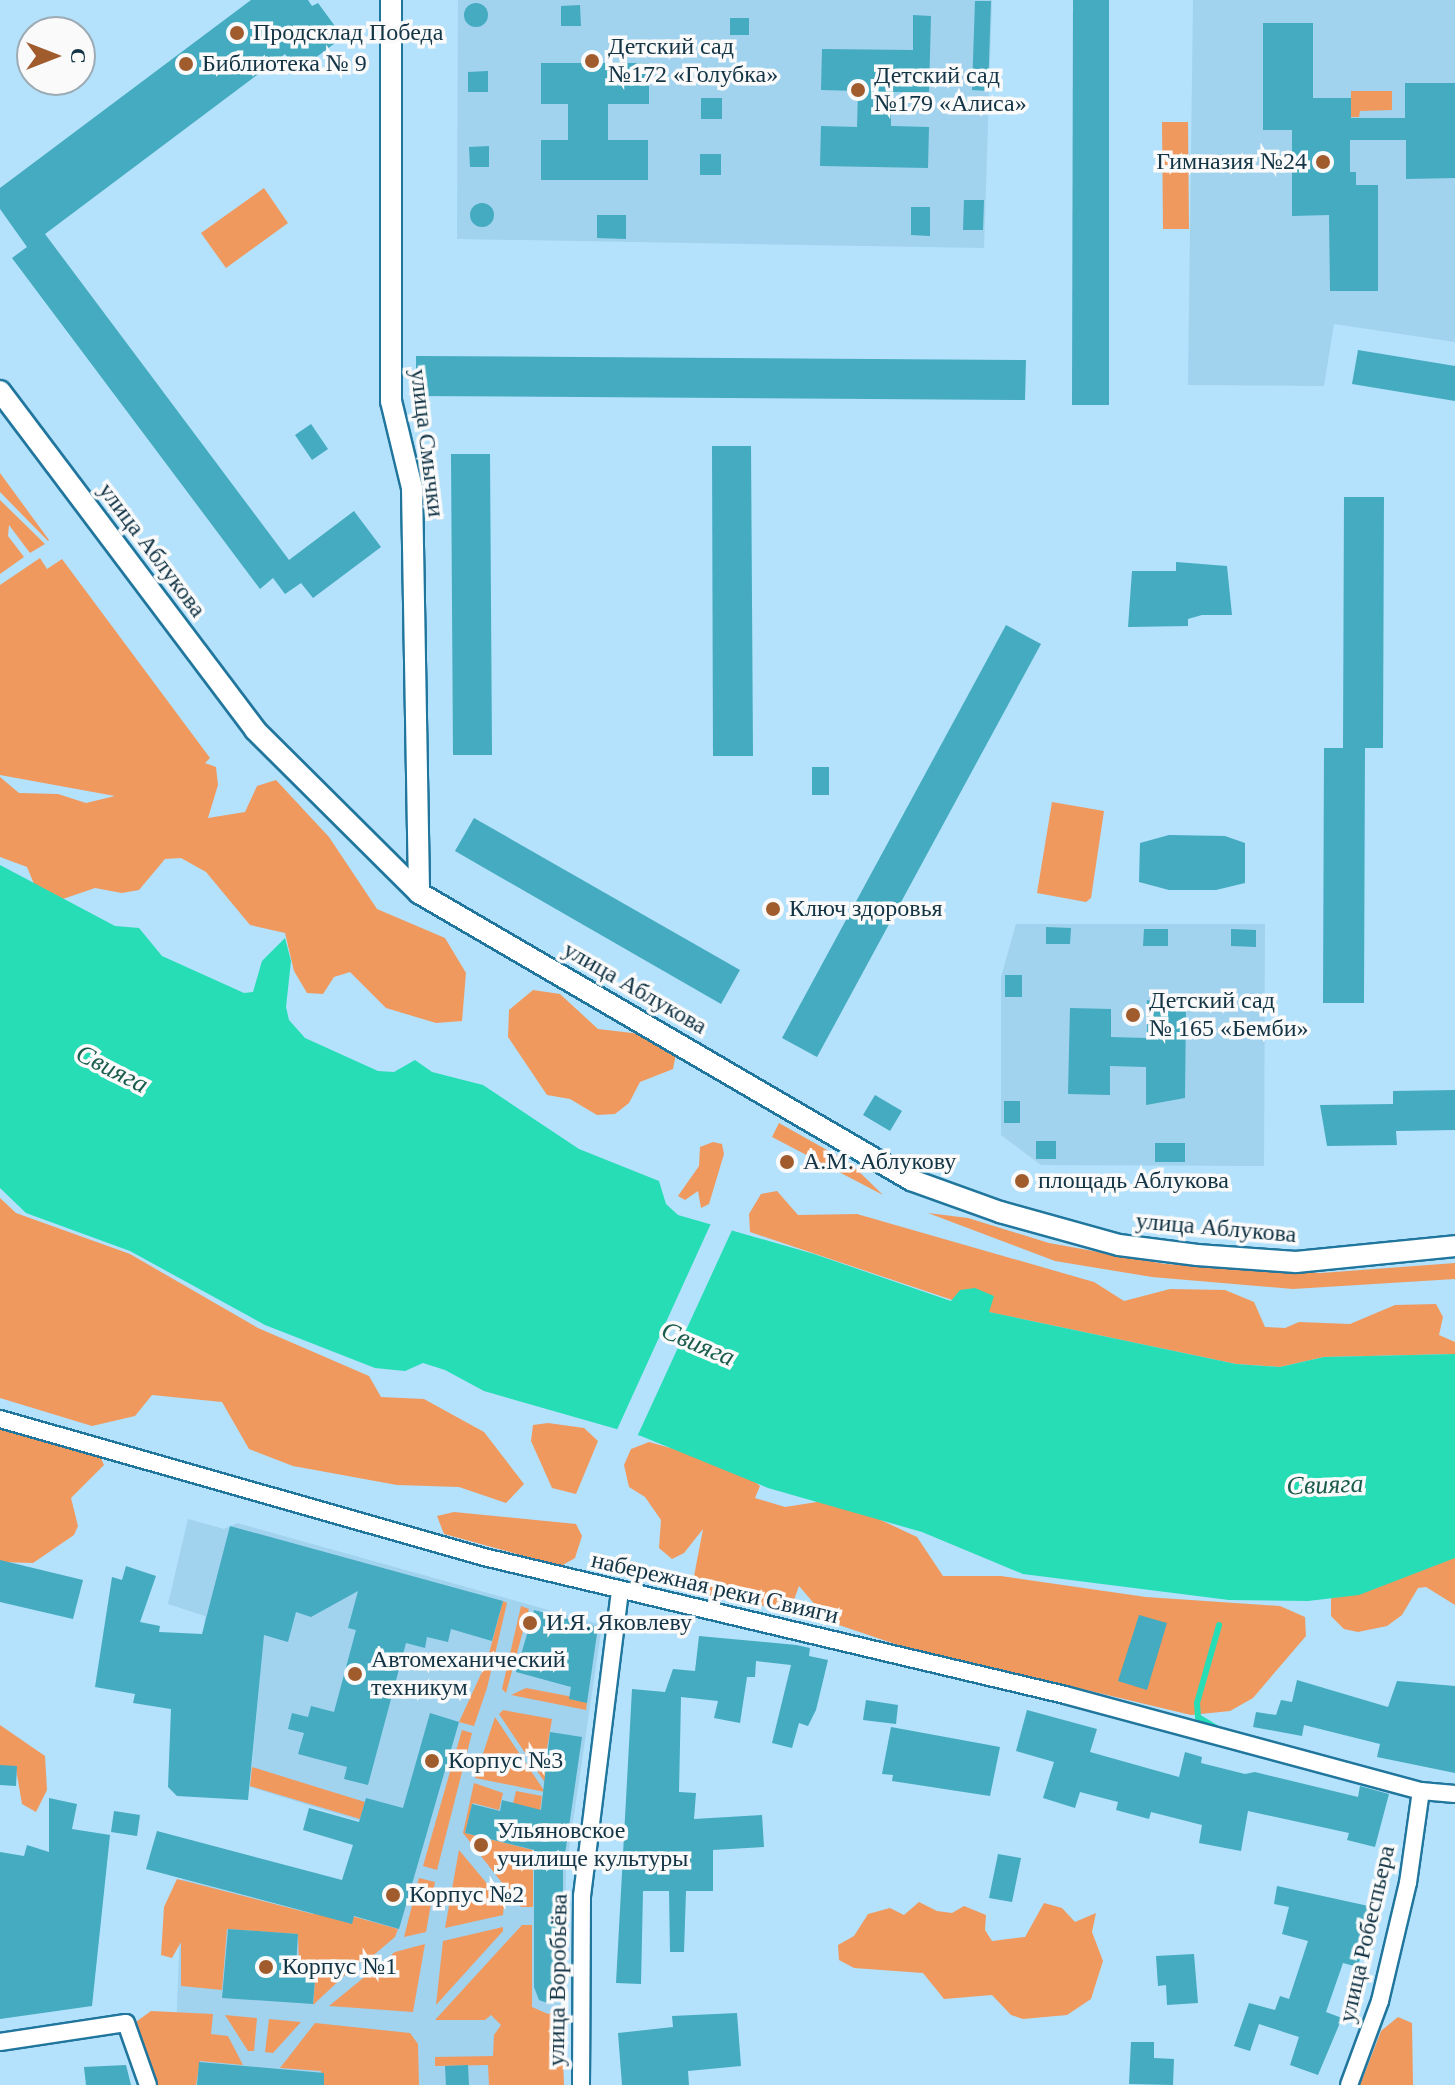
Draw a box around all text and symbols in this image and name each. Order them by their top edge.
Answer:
north arrow [16,16,96,96]
place label: Продсклад Победа [253,19,443,47]
marker: Продсклад Победа [228,24,246,42]
place label: Детский сад №172 «Голубка» [608,33,778,89]
text: С [66,48,91,64]
place label: Библиотека № 9 [202,50,367,78]
marker: Детский сад №172 «Голубка» [583,52,601,70]
marker: Библиотека № 9 [177,55,195,73]
place label: Детский сад №179 «Алиса» [874,62,1027,118]
marker: Детский сад №179 «Алиса» [849,81,867,99]
place label: Гимназия №24 [1156,148,1307,176]
marker: Гимназия №24 [1314,153,1332,171]
street label: улица Смычки [404,367,450,519]
street label: улица Аблукова [92,477,212,623]
place label: Ключ здоровья [789,895,943,923]
marker: Ключ здоровья [764,900,782,918]
street label: улица Аблукова [558,935,712,1041]
place label: Детский сад № 165 «Бемби» [1149,987,1309,1043]
marker: Детский сад № 165 «Бемби» [1124,1006,1142,1024]
water label: Свияга [71,1038,153,1100]
place label: А.М. Аблукову [803,1148,956,1176]
marker: А.М. Аблукову [778,1153,796,1171]
place label: площадь Аблукова [1038,1167,1229,1195]
marker: площадь Аблукова [1013,1172,1031,1190]
street label: улица Аблукова [1135,1207,1297,1249]
water label: Свияга [657,1315,739,1373]
water label: Свияга [1286,1468,1364,1502]
street label: набережная реки Свияги [589,1546,841,1630]
place label: И.Я. Яковлеву [546,1609,692,1637]
marker: И.Я. Яковлеву [521,1614,539,1632]
place label: Автомеханический техникум [371,1646,566,1702]
marker: Автомеханический техникум [346,1665,364,1683]
place label: Корпус №3 [448,1747,563,1775]
marker: Корпус №3 [423,1752,441,1770]
place label: Ульяновское училище культуры [497,1817,688,1873]
marker: Ульяновское училище культуры [472,1836,490,1854]
street label: улица Робеспьера [1333,1843,1401,2025]
place label: Корпус №2 [409,1881,524,1909]
marker: Корпус №2 [384,1886,402,1904]
street label: улица Воробьёва [542,1893,574,2067]
place label: Корпус №1 [282,1953,397,1981]
marker: Корпус №1 [257,1958,275,1976]

